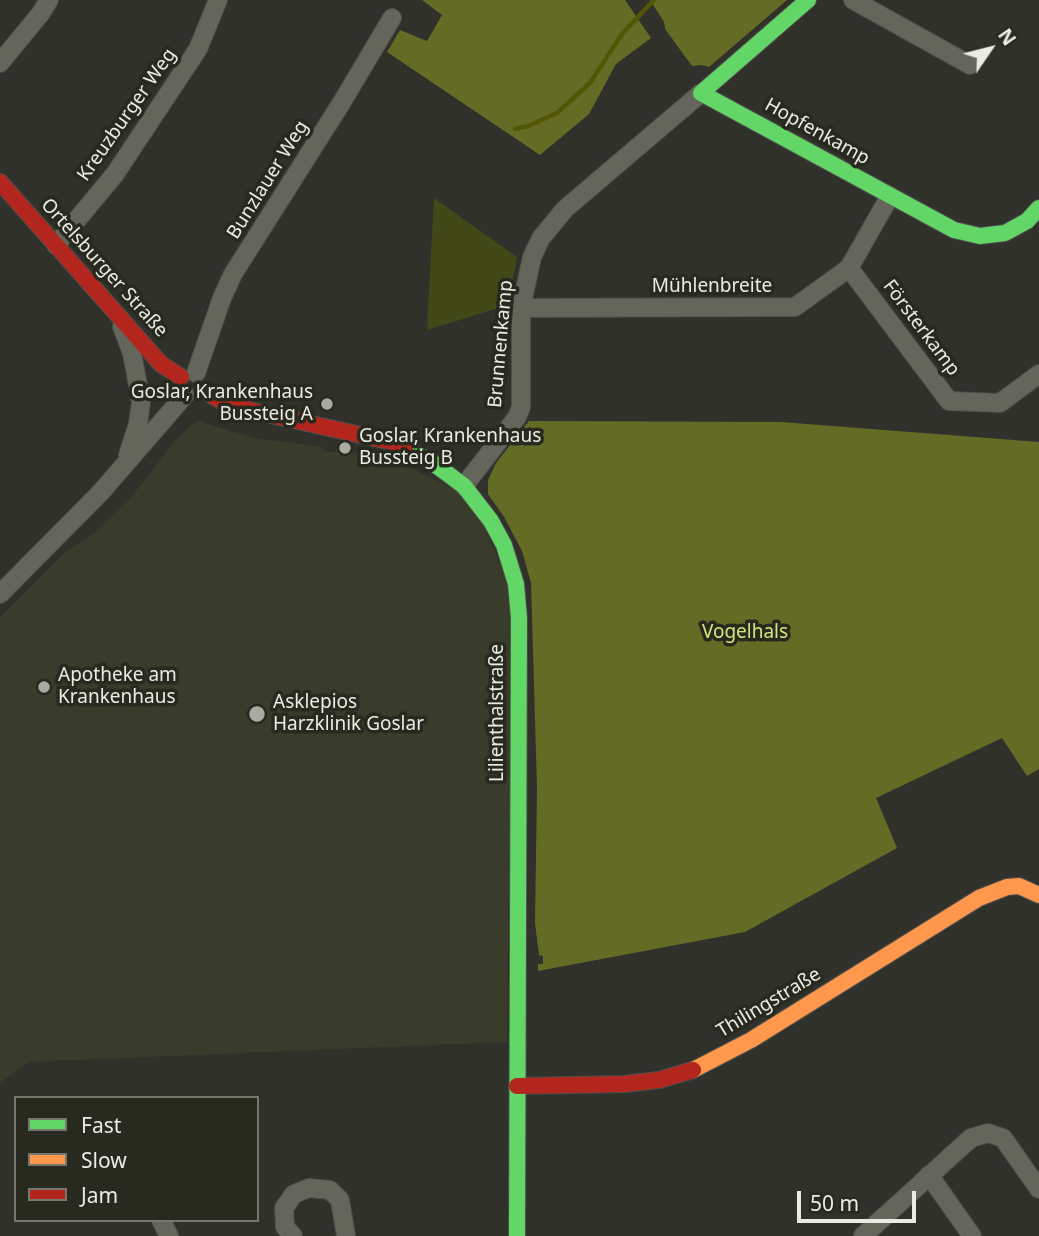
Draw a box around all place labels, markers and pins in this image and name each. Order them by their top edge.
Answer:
place label: Goslar, Krankenhaus Bussteig A [131,382,313,426]
marker: Goslar, Krankenhaus Bussteig A [319,396,335,412]
place label: Goslar, Krankenhaus Bussteig B [359,426,541,470]
marker: Goslar, Krankenhaus Bussteig B [337,440,353,456]
place label: Apotheke am Krankenhaus [58,665,177,709]
marker: Apotheke am Krankenhaus [36,679,52,695]
place label: Asklepios Harzklinik Goslar [273,692,424,736]
marker: Asklepios Harzklinik Goslar [247,704,267,724]

